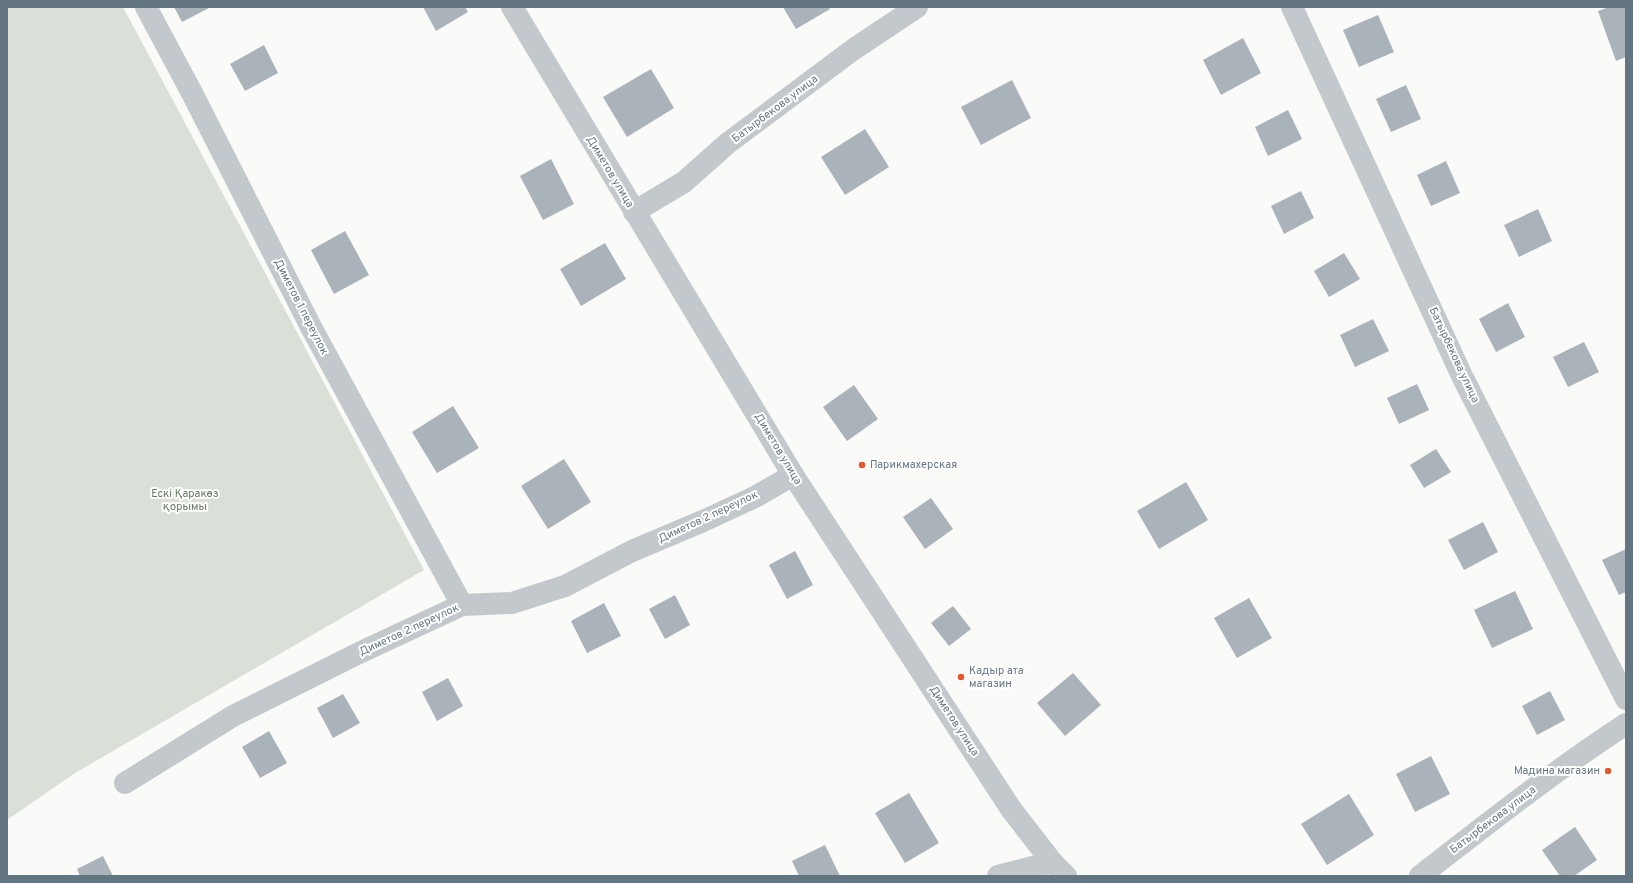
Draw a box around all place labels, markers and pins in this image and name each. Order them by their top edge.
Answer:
place label: Парикмахерская [870,458,957,472]
marker: Парикмахерская [857,460,867,470]
place label: Кадыр ата магазин [969,664,1024,691]
marker: Кадыр ата магазин [956,672,966,682]
place label: Мадина магазин [1514,764,1600,778]
marker: Мадина магазин [1603,766,1613,776]

